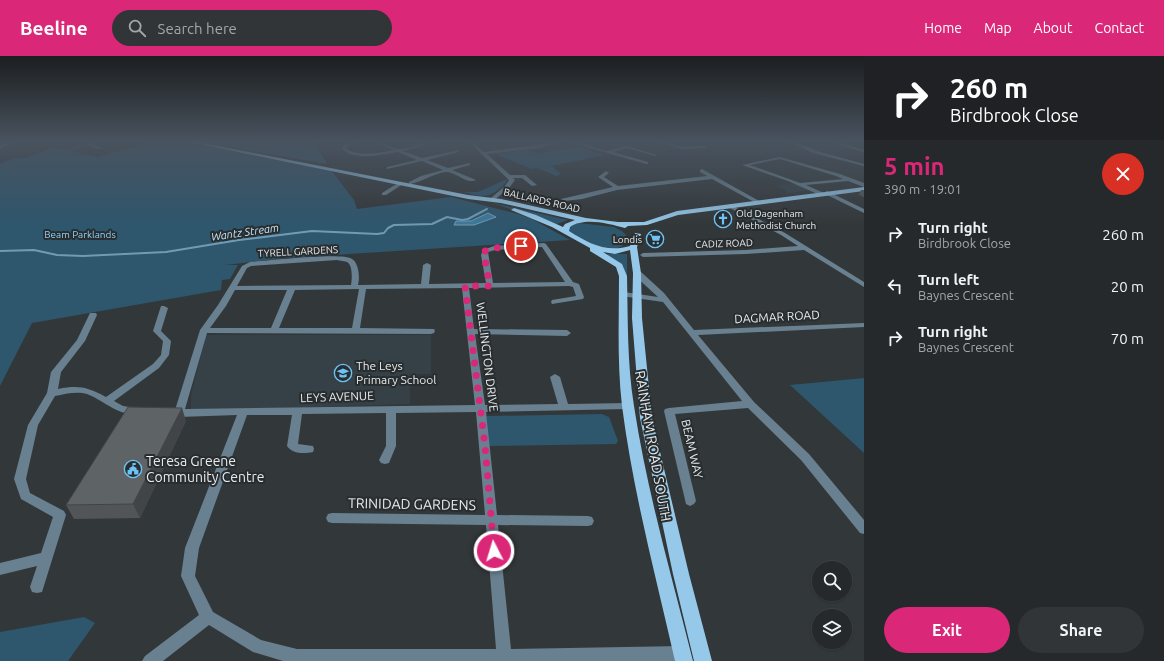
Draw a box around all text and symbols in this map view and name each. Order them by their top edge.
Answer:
search box [112,10,392,46]
text: Beeline [20,17,88,39]
icon: search [126,17,148,39]
text: Search here [158,20,237,37]
text: Home [924,20,962,36]
text: Map [984,20,1012,36]
text: About [1034,20,1073,36]
text: Contact [1095,20,1144,36]
icon: right [884,72,936,124]
text: 260 m [950,72,1028,103]
text: Birdbrook Close [950,105,1079,125]
text: 5 min [884,153,945,180]
button: close [1102,153,1144,195]
text: 390 m · 19:01 [884,182,962,196]
street label: BALLARDS ROAD [503,186,581,215]
place label: Old Dagenham Methodist Church [736,208,816,231]
church icon: Old Dagenham Methodist Church [713,209,733,229]
text: Turn right [918,219,988,236]
water label: Wantz Stream [210,221,280,243]
icon: right [884,223,906,245]
text: 260 m [1102,226,1144,243]
park label: Beam Parklands [44,229,116,240]
pin [504,229,538,263]
supermarket icon: Londis [645,229,665,249]
place label: Londis [613,234,642,245]
icon: arrive [510,235,532,257]
text: Birdbrook Close [918,236,1011,250]
street label: CADIZ ROAD [695,237,753,250]
street label: TYRELL GARDENS [258,244,338,259]
text: Turn left [918,271,979,288]
icon: left [884,275,906,297]
text: 20 m [1111,278,1144,295]
text: Baynes Crescent [918,288,1014,302]
street label: WELLINGTON DRIVE [474,302,501,413]
street label: DAGMAR ROAD [734,308,820,325]
text: Turn right [918,323,988,340]
icon: right [884,327,906,349]
text: 70 m [1111,330,1144,347]
text: Baynes Crescent [918,340,1014,354]
place label: The Leys Primary School [356,359,436,386]
school or university icon: The Leys Primary School [333,363,353,383]
street label: RAINHAM ROAD SOUTH [632,369,674,523]
street label: LEYS AVENUE [300,389,374,404]
street label: BEAM WAY [679,418,706,480]
place label: Teresa Greene Community Centre [146,453,265,485]
public building icon: Teresa Greene Community Centre [123,459,143,479]
street label: TRINIDAD GARDENS [348,495,476,513]
position arrow [473,530,515,572]
map controls [812,561,852,649]
button: search [812,561,852,601]
button: Exit [884,607,1010,653]
button: Share [1018,607,1144,653]
button: layers [812,609,852,649]

